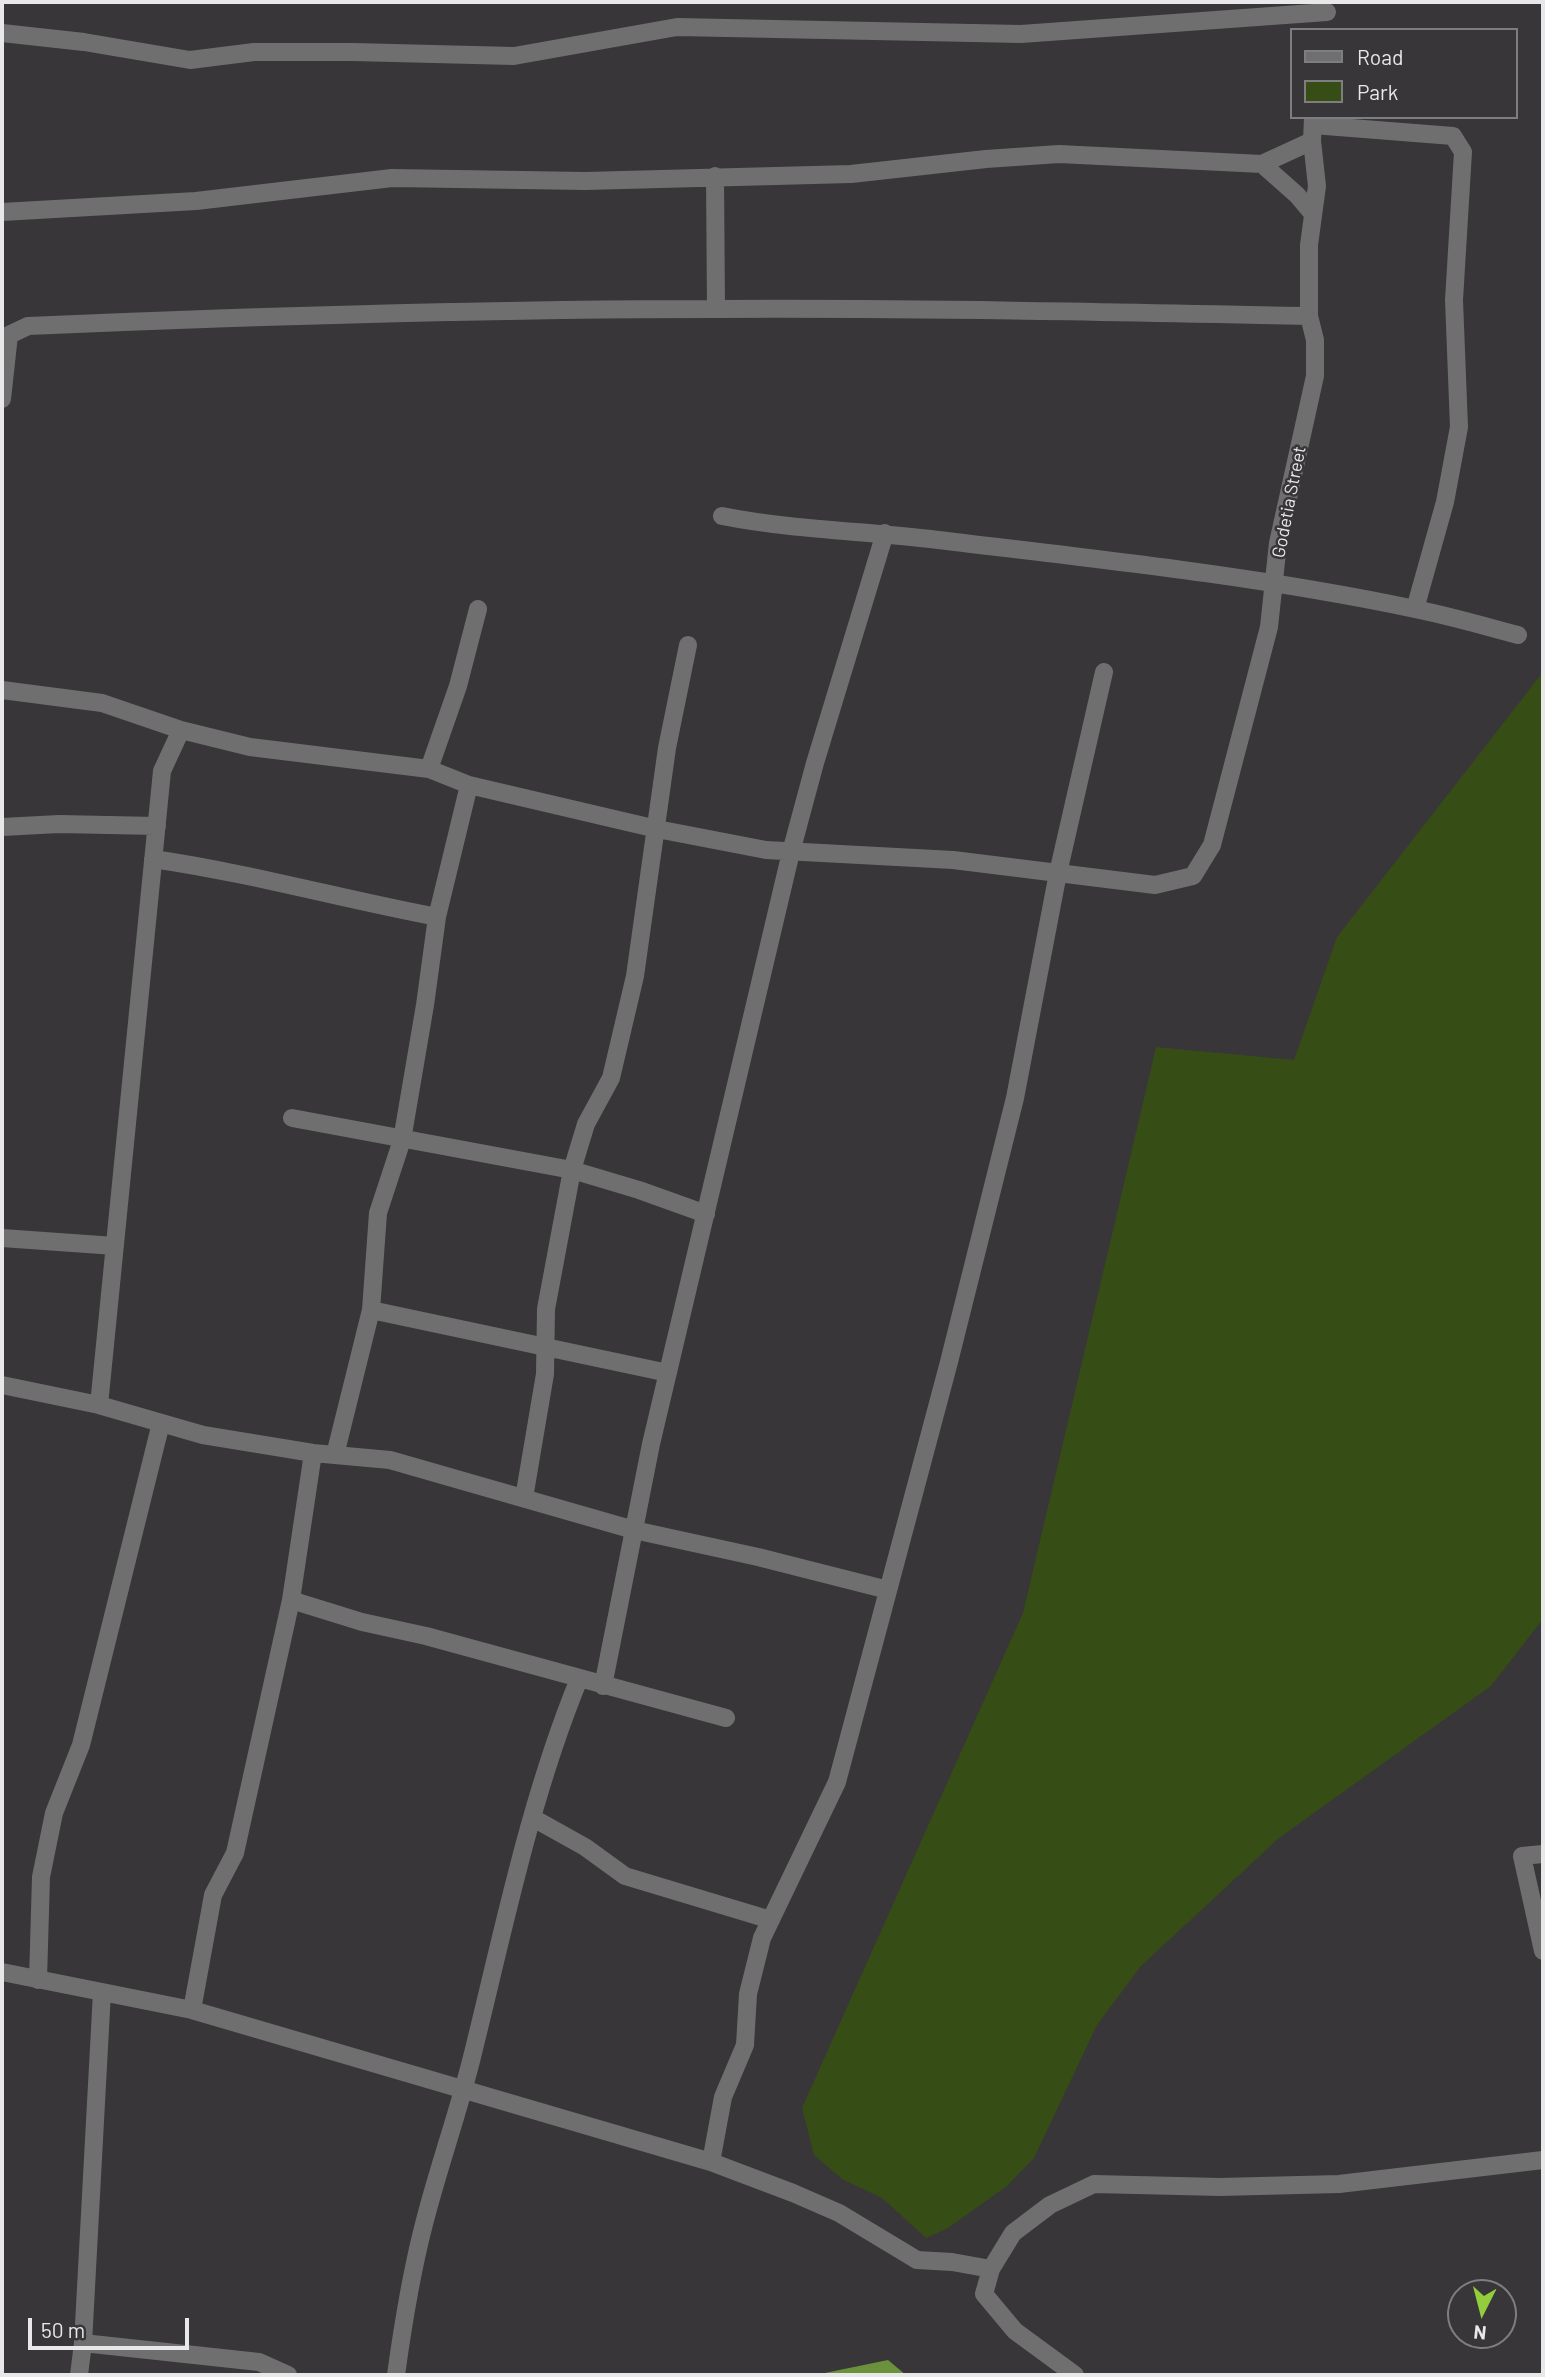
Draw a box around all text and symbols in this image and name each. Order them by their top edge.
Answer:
legend [1290,28,1517,119]
text: Road [1357,44,1403,69]
text: Park [1357,79,1398,104]
street label: Godetia Street [1268,444,1310,560]
north arrow [1447,2279,1517,2349]
scale bar [32,2304,192,2348]
text: 50 m [41,2317,85,2342]
text: N [1472,2321,1487,2345]

